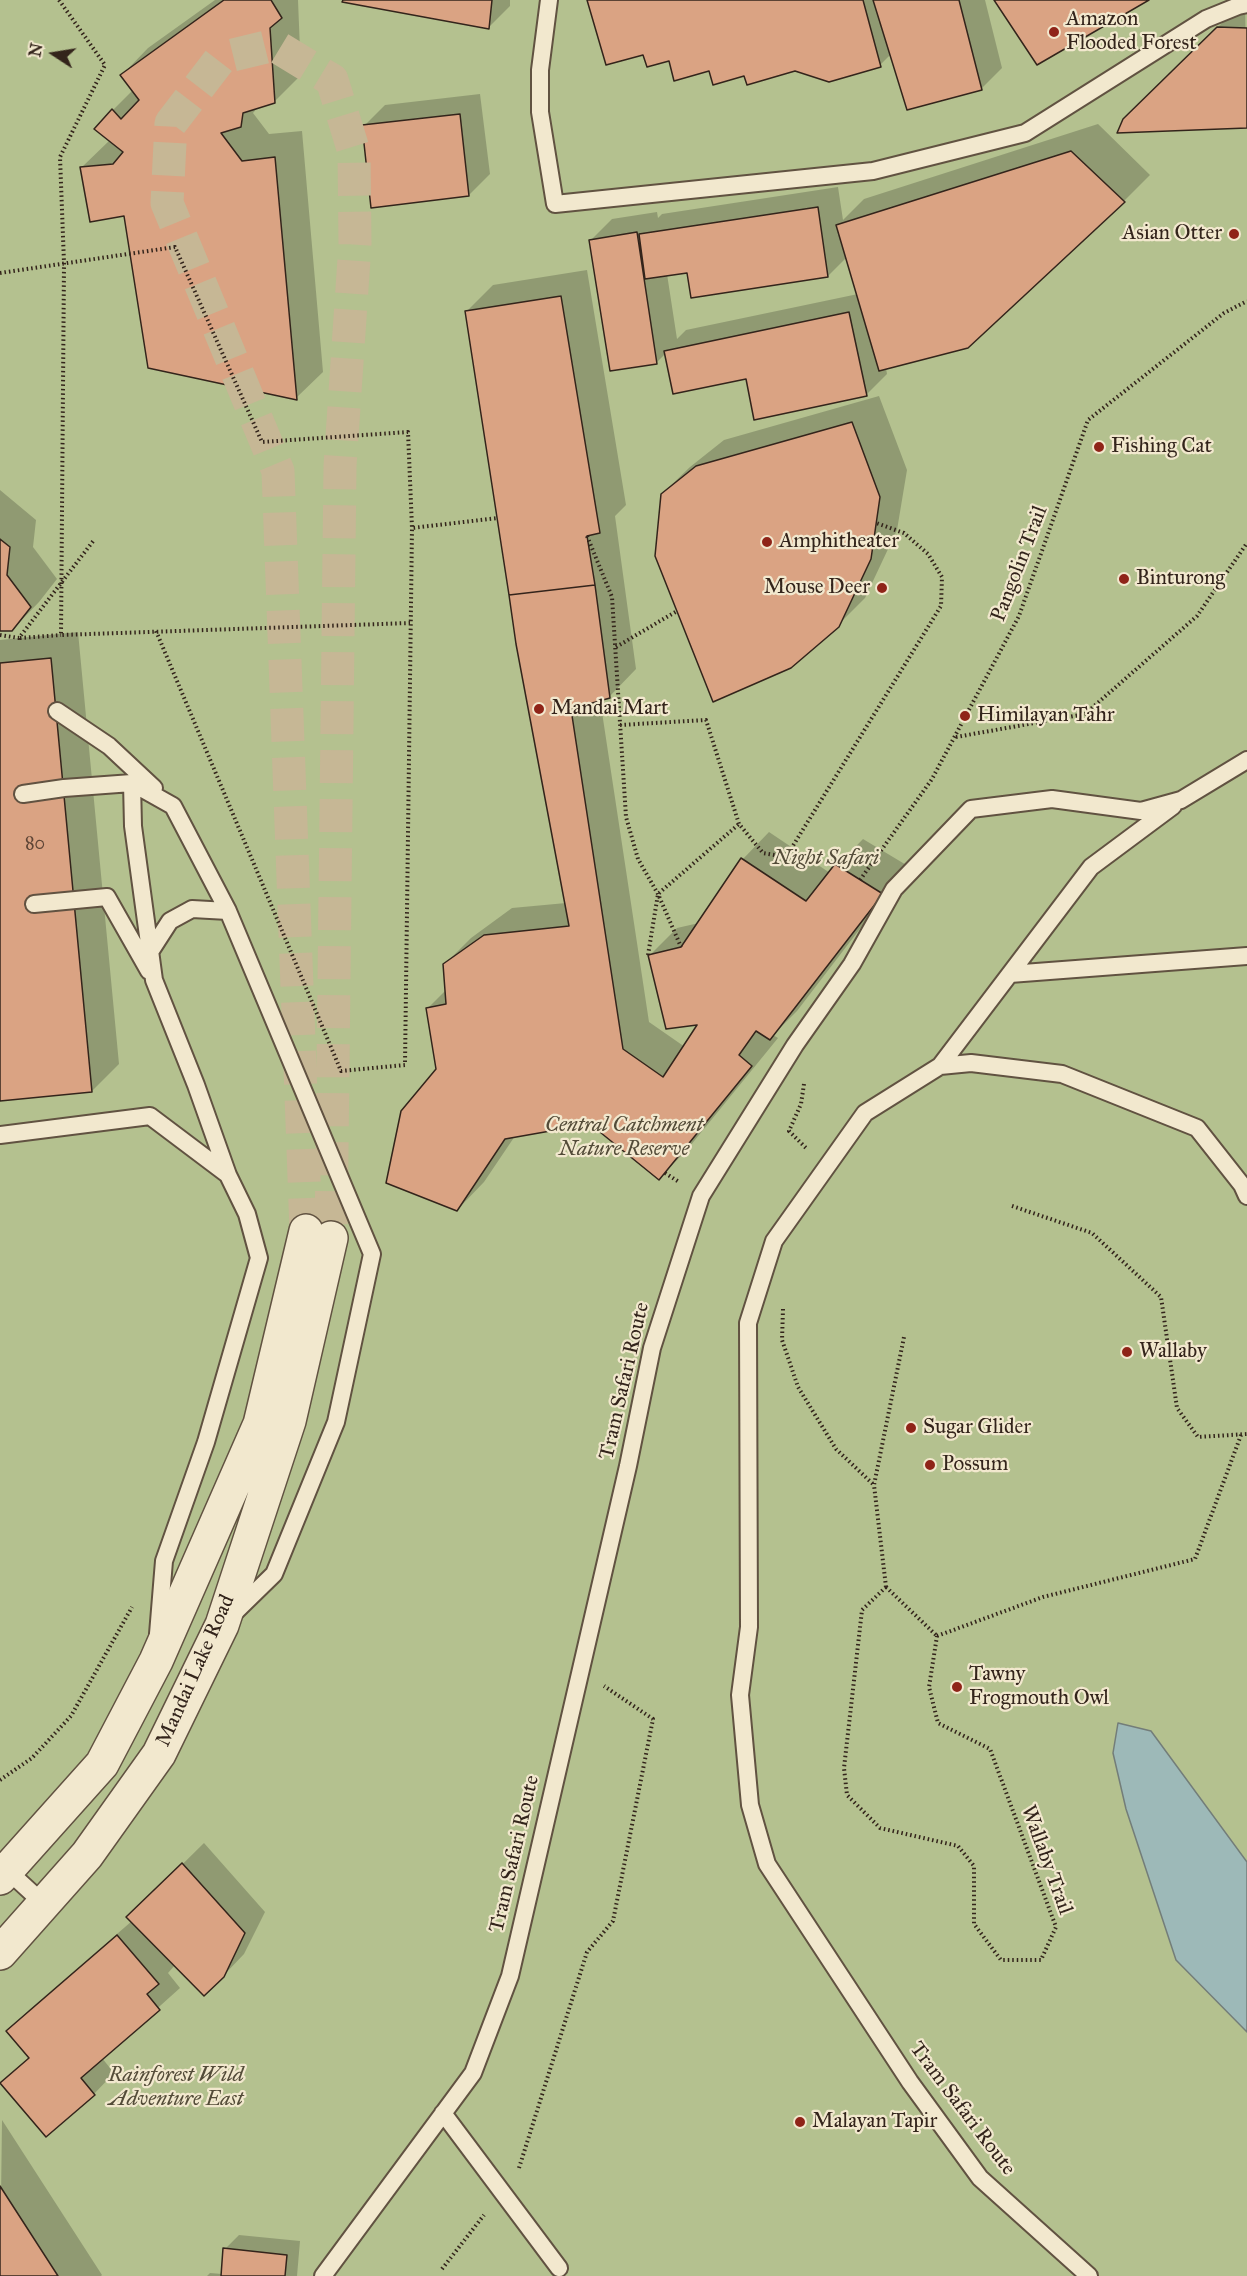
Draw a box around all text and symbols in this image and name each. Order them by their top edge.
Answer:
place label: Amazon Flooded Forest [1066,7,1197,57]
north arrow [24,24,84,84]
marker: Amazon Flooded Forest [1047,25,1061,39]
text: N [25,42,47,59]
place label: Asian Otter [1122,221,1222,247]
marker: Asian Otter [1227,227,1241,241]
place label: Fishing Cat [1111,434,1212,460]
marker: Fishing Cat [1092,440,1106,454]
street label: Pangolin Trail [986,503,1054,625]
place label: Amphitheater [779,529,899,555]
marker: Amphitheater [760,535,774,549]
place label: Binturong [1136,566,1225,592]
marker: Binturong [1117,572,1131,586]
place label: Mouse Deer [764,575,870,601]
marker: Mouse Deer [875,581,889,595]
place label: Mandai Mart [551,696,668,722]
marker: Mandai Mart [532,702,546,716]
place label: Himilayan Tahr [977,703,1115,729]
marker: Himilayan Tahr [958,709,972,723]
house number: 80 [25,834,45,856]
park label: Night Safari [773,846,879,872]
park label: Central Catchment Nature Reserve [545,1113,703,1163]
street label: Tram Safari Route [595,1300,655,1462]
place label: Wallaby [1139,1339,1207,1365]
marker: Wallaby [1120,1345,1134,1359]
place label: Sugar Glider [923,1415,1031,1441]
marker: Sugar Glider [904,1421,918,1435]
place label: Possum [942,1452,1008,1478]
marker: Possum [923,1458,937,1472]
street label: Mandai Lake Road [151,1591,241,1751]
place label: Tawny Frogmouth Owl [969,1662,1109,1712]
marker: Tawny Frogmouth Owl [950,1680,964,1694]
street label: Tram Safari Route [485,1773,545,1935]
street label: Wallaby Trail [1015,1802,1077,1918]
street label: Tram Safari Route [904,2037,1020,2181]
park label: Rainforest Wild Adventure East [108,2063,244,2113]
place label: Malayan Tapir [812,2109,937,2135]
marker: Malayan Tapir [793,2115,807,2129]

